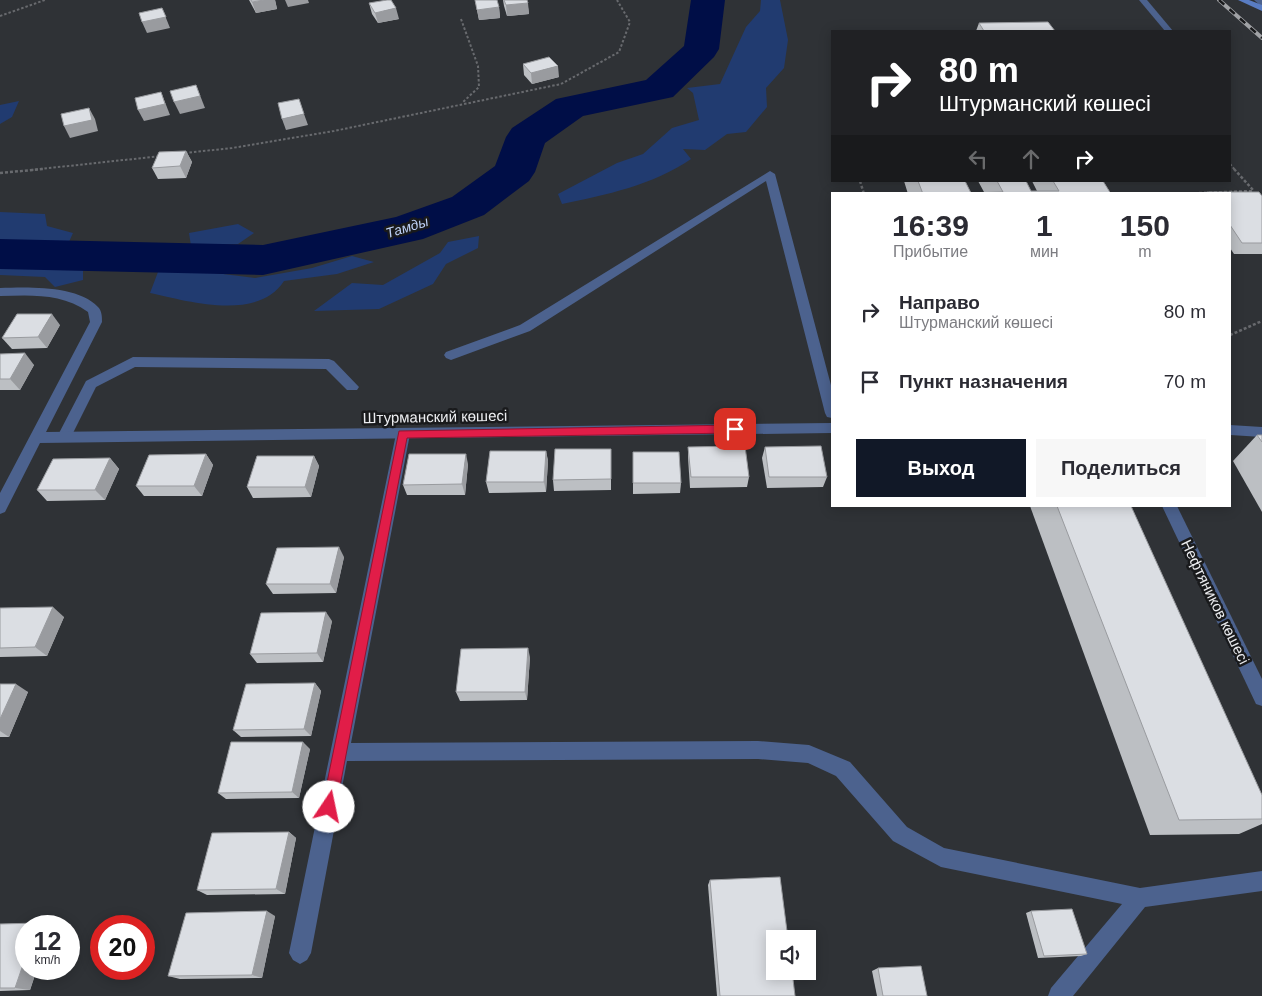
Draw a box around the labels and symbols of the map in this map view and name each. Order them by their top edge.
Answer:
water label: Тамды [384,213,431,241]
street label: Штурманский көшесі [363,407,507,426]
pin [714,408,756,450]
street label: Нефтяников көшесі [1178,537,1253,667]
position arrow [302,780,354,832]
speed limit sign: 20 [90,915,155,980]

